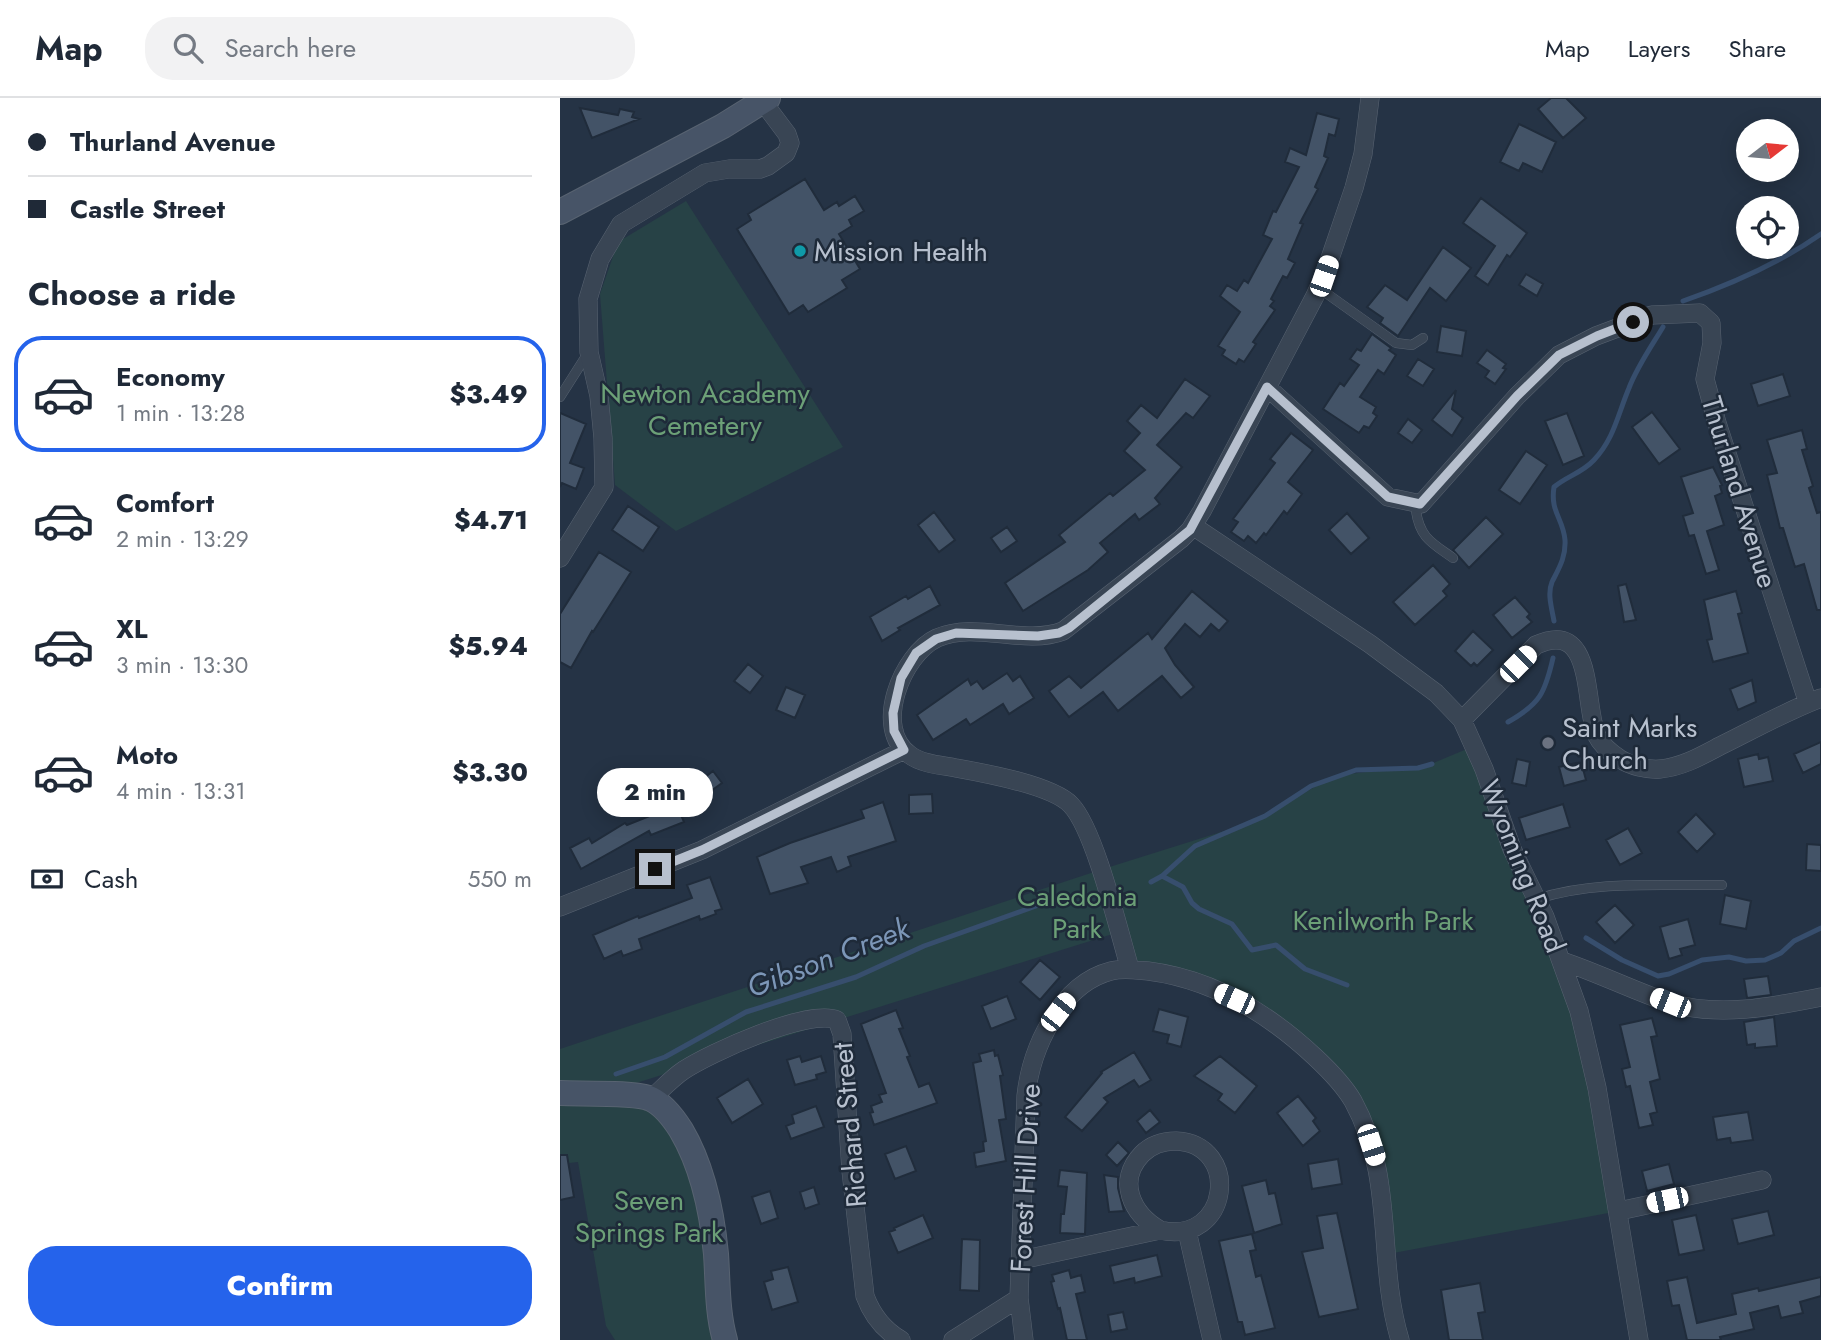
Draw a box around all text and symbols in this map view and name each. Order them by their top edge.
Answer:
search box [145,17,635,80]
text: Map [35,25,103,72]
icon: search [169,29,207,67]
text: Search here [225,29,356,67]
text: Map [1545,31,1590,66]
text: Layers [1628,31,1690,66]
text: Share [1728,31,1786,66]
north arrow [1736,119,1799,182]
map controls [1736,119,1799,259]
text: Thurland Avenue [70,123,276,161]
text: Castle Street [70,190,225,228]
button: locate [1736,196,1799,259]
place label: Mission Health [814,231,988,272]
marker: Mission Health [792,243,808,259]
car [1308,253,1341,299]
text: Choose a ride [28,271,236,317]
route start [1617,306,1649,338]
text: Economy [116,358,225,396]
icon: car [32,363,95,426]
park label: Newton Academy Cemetery [600,373,810,446]
text: $3.49 [449,375,528,413]
street label: Thurland Avenue [1691,391,1788,593]
text: 1 min · 13:28 [116,396,245,430]
text: Comfort [116,484,214,522]
icon: car [32,489,95,552]
text: $4.71 [454,501,528,539]
text: 2 min · 13:29 [116,522,249,556]
text: XL [116,610,148,648]
icon: car [32,615,95,678]
text: $5.94 [448,627,528,665]
car [1496,642,1541,686]
text: 3 min · 13:30 [116,648,248,682]
place label: Saint Marks Church [1562,707,1697,780]
marker: Saint Marks Church [1540,735,1556,751]
text: Moto [116,736,178,774]
icon: car [32,741,95,804]
text: $3.30 [452,753,528,791]
callout: 2 min [597,768,713,816]
street label: Wyoming Road [1469,773,1576,959]
text: 4 min · 13:31 [116,774,246,808]
text: 2 min [624,775,686,809]
route end [639,853,671,885]
icon: cash [28,860,66,898]
text: Cash [84,860,138,898]
text: 550 m [467,862,532,896]
park label: Caledonia Park [1017,876,1137,949]
park label: Kenilworth Park [1292,900,1474,941]
water label: Gibson Creek [740,906,916,1008]
car [1211,981,1258,1017]
car [1647,985,1694,1021]
car [1037,989,1080,1035]
street label: Richard Street [822,1041,877,1209]
street label: Forest Hill Drive [1000,1082,1051,1274]
car [1355,1122,1388,1168]
park label: Seven Springs Park [575,1180,724,1253]
car [1645,1185,1690,1215]
button: Confirm [28,1246,532,1326]

